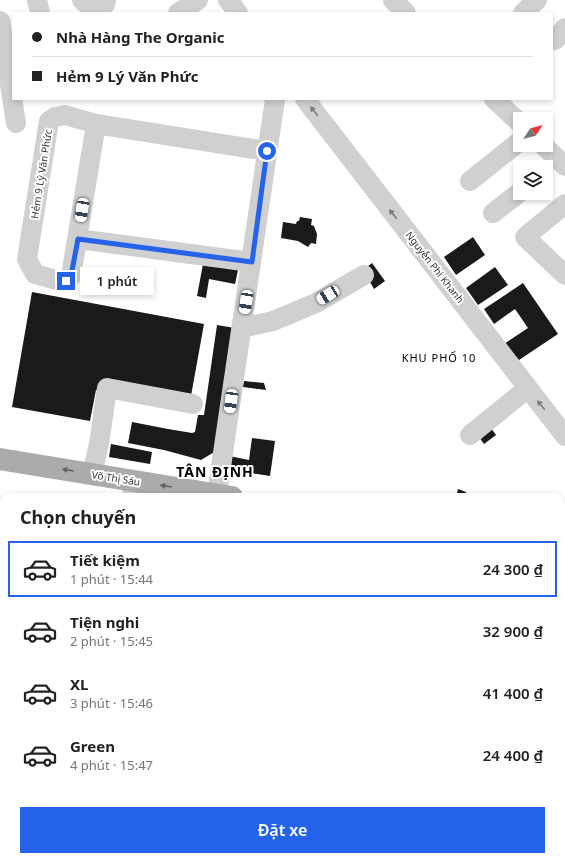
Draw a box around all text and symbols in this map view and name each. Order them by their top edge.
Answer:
text: Nhà Hàng The Organic [56,27,225,47]
text: Hẻm 9 Lý Văn Phức [56,66,199,86]
one-way arrow [309,105,318,116]
north arrow [513,112,553,152]
map controls [513,112,553,200]
street label: Hẻm 9 Lý Văn Phức [27,128,55,220]
route start [258,142,276,160]
button: layers [513,160,553,200]
car [74,197,90,223]
one-way arrow [389,208,397,219]
street label: Nguyễn Phi Khanh [403,228,467,306]
callout: 1 phút [80,267,154,295]
route end [57,272,75,290]
text: 1 phút [97,272,137,290]
car [315,284,341,306]
car [238,289,254,315]
district label: KHU PHỐ 10 [402,350,476,365]
car [223,388,239,414]
one-way arrow [537,399,545,410]
district label: TÂN ĐỊNH [176,462,254,481]
one-way arrow [62,467,74,473]
street label: Võ Thị Sáu [91,467,141,489]
one-way arrow [160,483,172,489]
text: Chọn chuyến [20,505,136,529]
text: Tiết kiệm [70,550,140,570]
icon: car [22,551,58,587]
text: 24 300 ₫ [483,559,543,579]
text: 1 phút · 15:44 [70,570,153,588]
text: Tiện nghi [70,612,139,632]
icon: car [22,613,58,649]
text: 32 900 ₫ [483,621,543,641]
text: 2 phút · 15:45 [70,632,153,650]
text: XL [70,674,88,694]
icon: car [22,675,58,711]
text: 41 400 ₫ [483,683,543,703]
text: 3 phút · 15:46 [70,694,153,712]
text: Green [70,736,115,756]
icon: car [22,737,58,773]
text: 24 400 ₫ [483,745,543,765]
text: 4 phút · 15:47 [70,756,153,774]
button: Đặt xe [20,807,545,853]

